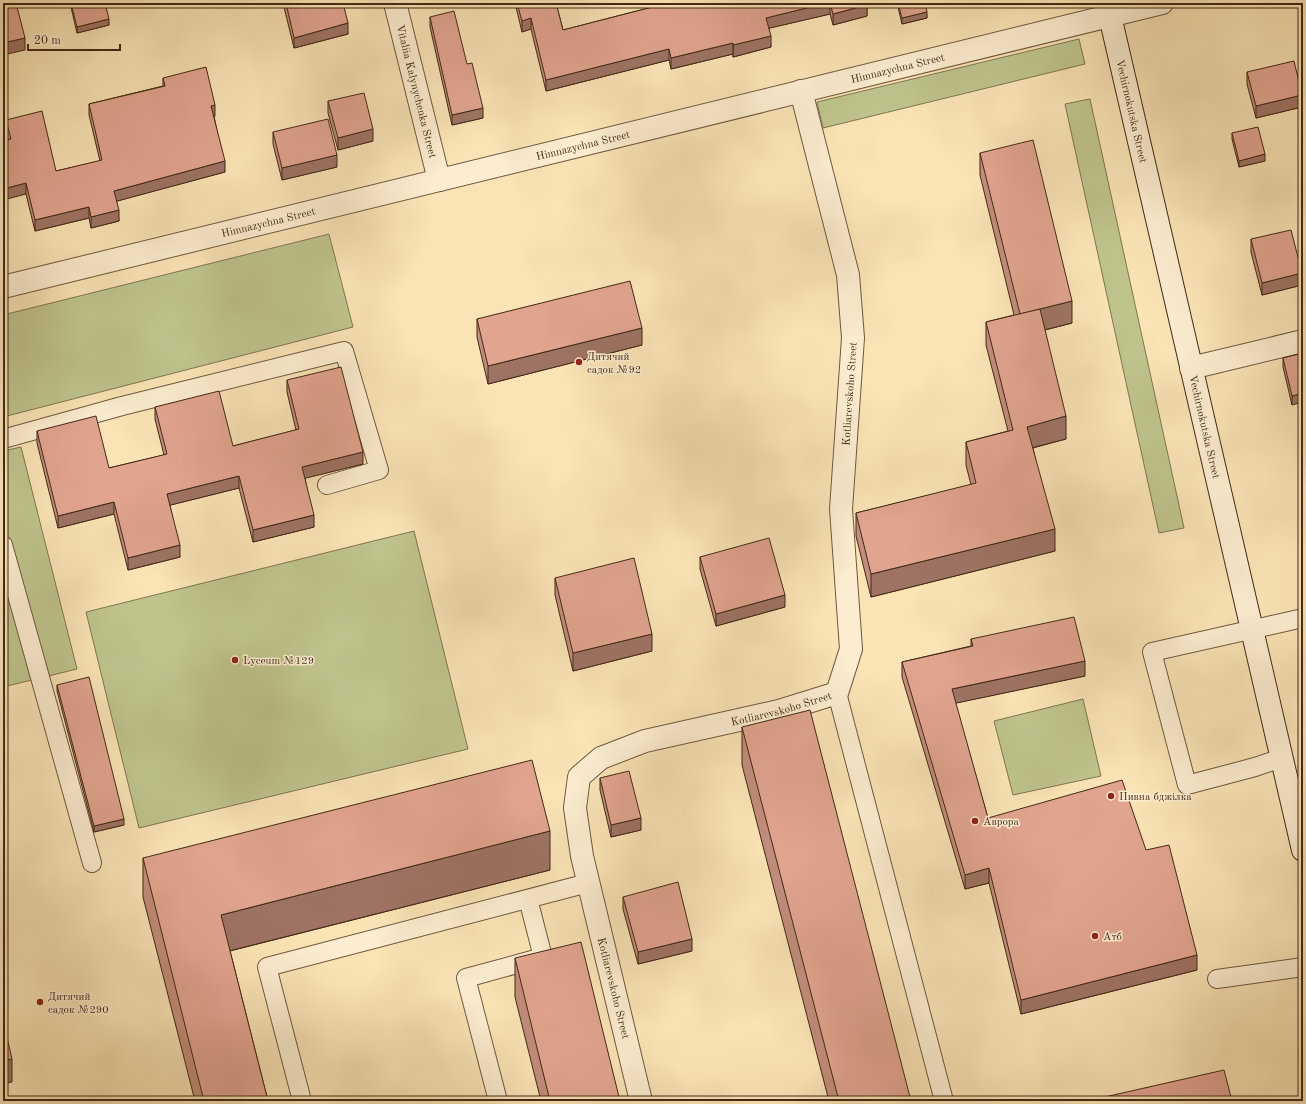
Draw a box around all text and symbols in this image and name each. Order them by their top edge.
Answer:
street label: Vitaliia Kalynychenka Street [394,24,437,160]
scale bar [28,26,120,52]
text: 20 m [34,35,61,47]
street label: Himnazychna Street [850,52,946,86]
street label: Vechirnokutska Street [1113,59,1148,164]
street label: Himnazychna Street [535,130,631,163]
street label: Himnazychna Street [220,207,317,240]
street label: Kotliarevskoho Street [841,341,860,446]
place label: Дитячий садок №92 [587,352,641,376]
marker: Дитячий садок №92 [574,357,584,367]
street label: Vechirnokutska Street [1186,374,1221,480]
marker: Lyceum №129 [230,655,240,665]
place label: Lyceum №129 [243,656,314,667]
street label: Kotliarevskoho Street [730,691,834,729]
marker: Пивна бджілка [1106,791,1116,801]
place label: Пивна бджілка [1119,792,1192,803]
marker: Аврора [970,816,980,826]
place label: Аврора [983,817,1020,828]
marker: Атб [1090,931,1100,941]
place label: Атб [1103,932,1122,943]
street label: Kotliarevskoho Street [595,937,630,1040]
place label: Дитячий садок №290 [48,992,109,1016]
marker: Дитячий садок №290 [35,997,45,1007]

